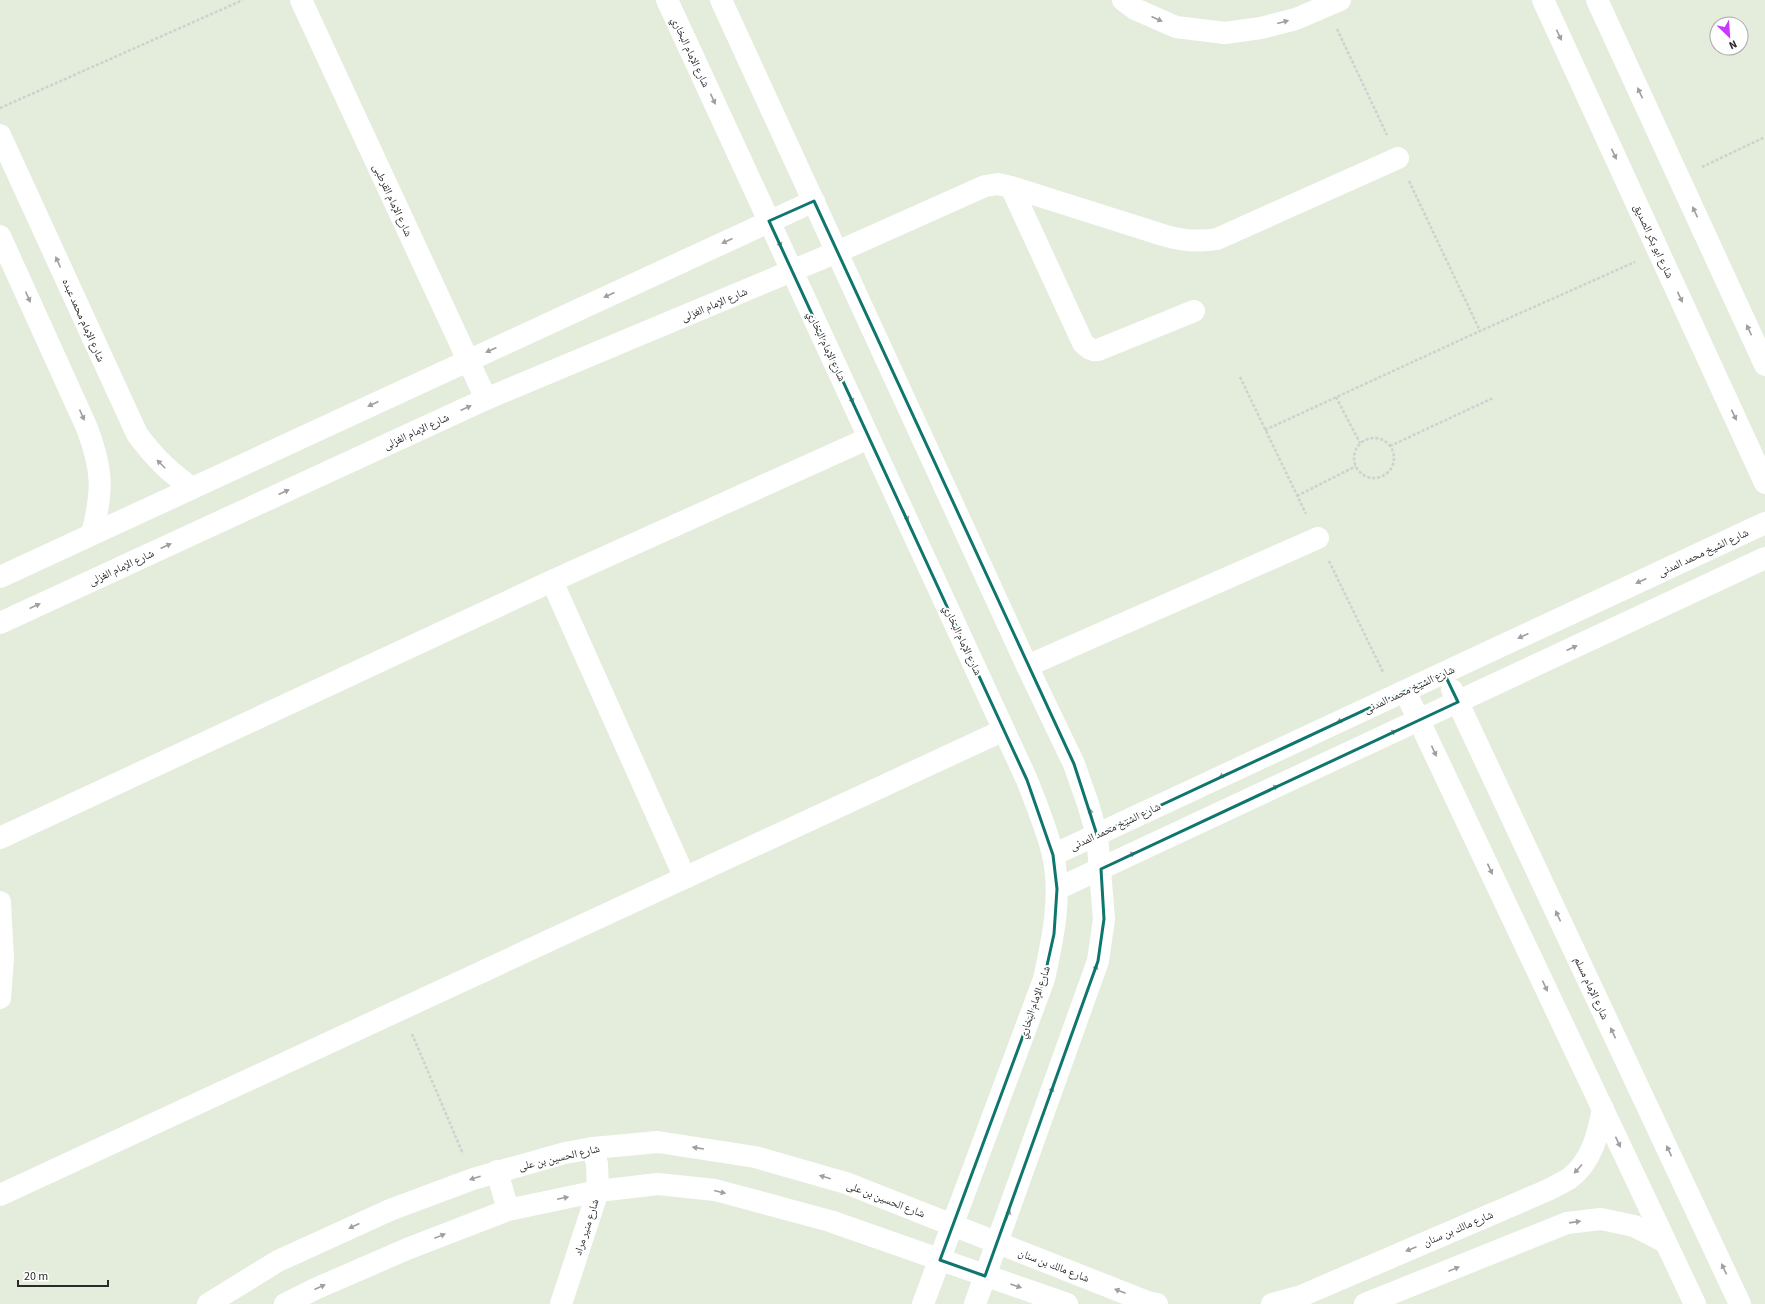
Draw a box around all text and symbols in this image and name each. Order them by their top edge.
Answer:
street label: شارع الإمام البخاري [667,15,713,90]
one-way arrow [1151,16,1162,22]
north arrow [1709,16,1749,56]
one-way arrow [1278,19,1290,25]
one-way arrow [1556,30,1562,41]
text: N [1727,36,1740,53]
one-way arrow [1637,88,1643,99]
one-way arrow [710,93,716,105]
one-way arrow [1611,148,1617,159]
street label: شارع الإمام القرطبى [369,161,416,239]
street label: شارع ابو بكر الصديق [1630,202,1677,281]
one-way arrow [1691,205,1697,217]
one-way arrow [776,237,782,248]
one-way arrow [721,238,733,244]
one-way arrow [55,256,61,268]
street label: شارع الإمام محمد عبده [58,276,109,364]
street label: شارع الإمام الغزلى [679,284,750,325]
one-way arrow [25,291,31,303]
one-way arrow [1677,291,1683,303]
one-way arrow [604,292,615,298]
street label: شارع الإمام البخاري [803,309,849,384]
one-way arrow [1746,324,1752,335]
one-way arrow [486,347,497,353]
one-way arrow [848,393,854,404]
one-way arrow [368,401,379,407]
one-way arrow [460,405,472,411]
one-way arrow [79,410,85,422]
street label: شارع الإمام الغزلى [381,410,451,453]
one-way arrow [1731,410,1737,421]
one-way arrow [156,459,166,469]
one-way arrow [279,489,290,495]
one-way arrow [903,511,909,522]
street label: شارع الشيخ محمد المدنى [1655,525,1751,580]
one-way arrow [161,543,172,549]
street label: شارع الإمام الغزلى [86,546,156,589]
one-way arrow [1635,578,1646,584]
one-way arrow [30,603,42,609]
street label: شارع الإمام البخاري [939,603,985,678]
one-way arrow [1517,633,1529,639]
one-way arrow [1567,645,1578,651]
street label: شارع الشيخ محمد المدنى [1361,662,1457,717]
one-way arrow [1336,717,1347,723]
one-way arrow [1386,730,1397,736]
one-way arrow [1431,746,1437,757]
one-way arrow [1218,772,1230,778]
one-way arrow [1268,785,1279,791]
street label: شارع الشيخ محمد المدنى [1067,799,1163,854]
one-way arrow [1088,808,1094,820]
one-way arrow [1125,852,1136,858]
one-way arrow [1487,863,1493,874]
one-way arrow [1555,910,1561,921]
street label: شارع الإمام مسلم [1570,954,1613,1022]
street label: شارع الإمام البخاري [1015,964,1055,1041]
one-way arrow [1092,964,1098,976]
one-way arrow [1542,981,1548,992]
one-way arrow [1610,1028,1616,1039]
one-way arrow [1049,1086,1055,1098]
one-way arrow [1615,1136,1621,1148]
street label: شارع الحسين بن على [517,1141,601,1174]
one-way arrow [692,1145,704,1151]
one-way arrow [1665,1145,1672,1157]
one-way arrow [1574,1165,1583,1174]
one-way arrow [818,1174,830,1180]
one-way arrow [468,1175,480,1181]
street label: شارع الحسين بن على [845,1178,927,1221]
one-way arrow [714,1189,726,1195]
one-way arrow [557,1194,569,1200]
street label: شارع منير مراد [570,1197,603,1257]
street label: شارع مالك بن سنان [1421,1207,1496,1250]
one-way arrow [1005,1208,1011,1220]
one-way arrow [1569,1219,1581,1225]
one-way arrow [348,1223,360,1229]
one-way arrow [434,1233,446,1239]
street label: شارع مالك بن سنان [1016,1245,1091,1286]
one-way arrow [1405,1246,1416,1252]
scale bar [18,1262,108,1288]
one-way arrow [1721,1263,1727,1274]
one-way arrow [1448,1265,1460,1271]
text: 20 m [24,1268,48,1285]
one-way arrow [314,1283,326,1289]
one-way arrow [1011,1284,1023,1290]
one-way arrow [1113,1288,1125,1294]

